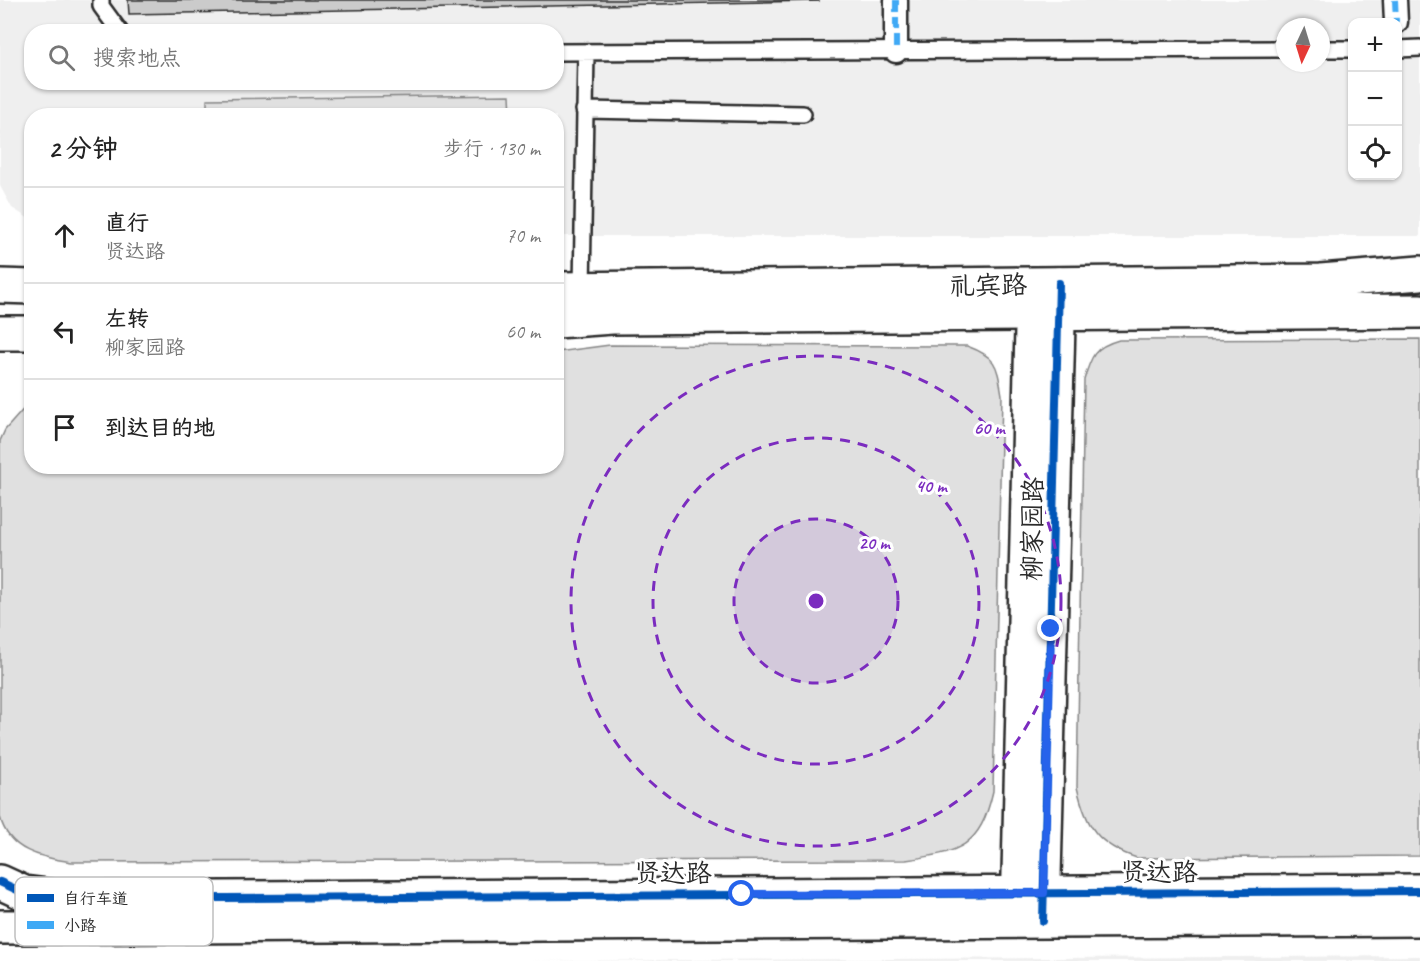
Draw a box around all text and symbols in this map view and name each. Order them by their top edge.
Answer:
north arrow [1276,18,1330,72]
map controls [1348,18,1402,180]
button: + [1348,18,1402,72]
search box [24,24,564,90]
icon: search [45,41,78,74]
text: 搜索地点 [93,44,181,72]
button: − [1348,72,1402,126]
button: locate [1348,126,1402,180]
text: 2 分钟 [48,132,118,165]
text: 步行 · 130 m [444,136,540,161]
text: 直行 [105,209,149,237]
icon: ahead [48,219,81,252]
text: 70 m [506,223,540,248]
text: 贤达路 [105,239,165,264]
street label: 礼宾路 [949,268,1027,303]
text: 左转 [105,305,149,333]
icon: left [48,315,81,348]
text: 60 m [506,319,540,344]
text: 柳家园路 [105,335,185,360]
icon: arrive [48,411,81,444]
text: 到达目的地 [105,414,215,442]
text: 60 m [973,417,1006,439]
text: 40 m [916,475,948,497]
street label: 柳家园路 [1015,477,1050,581]
text: 20 m [859,532,891,554]
centre of rings [806,591,826,611]
route end [1037,615,1063,641]
street label: 贤达路 [1120,856,1198,889]
street label: 贤达路 [634,857,712,890]
legend [15,877,213,946]
route start [728,880,754,906]
text: 自行车道 [64,889,128,909]
text: 小路 [64,916,96,936]

